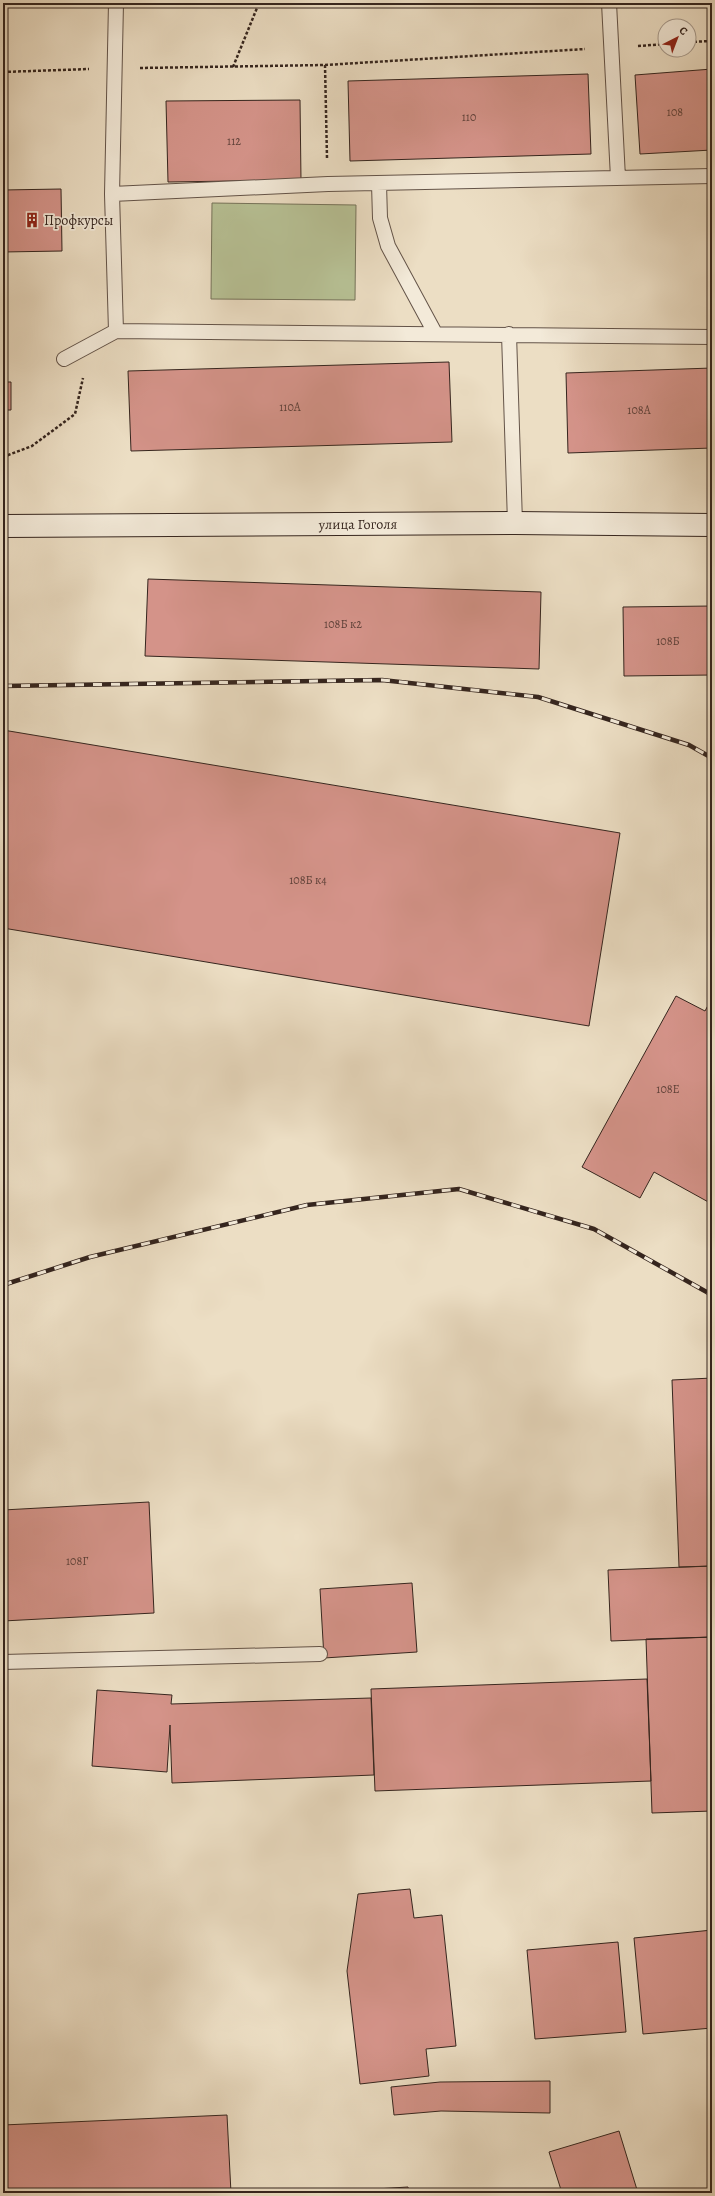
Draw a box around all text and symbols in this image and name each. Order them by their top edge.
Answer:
north arrow [657,18,697,58]
text: С [676,23,691,39]
house number: 108 [667,104,683,120]
house number: 110 [462,109,476,125]
house number: 112 [227,133,241,149]
building icon: Профкурсы [23,211,41,229]
place label: Профкурсы [44,211,113,230]
house number: 110А [279,399,302,415]
house number: 108А [627,402,652,418]
street label: улица Гоголя [318,514,397,534]
house number: 108Б к2 [324,616,362,632]
house number: 108Б [656,633,680,649]
house number: 108Б к4 [289,872,327,888]
house number: 108Е [656,1081,680,1097]
house number: 108Г [66,1553,88,1569]

